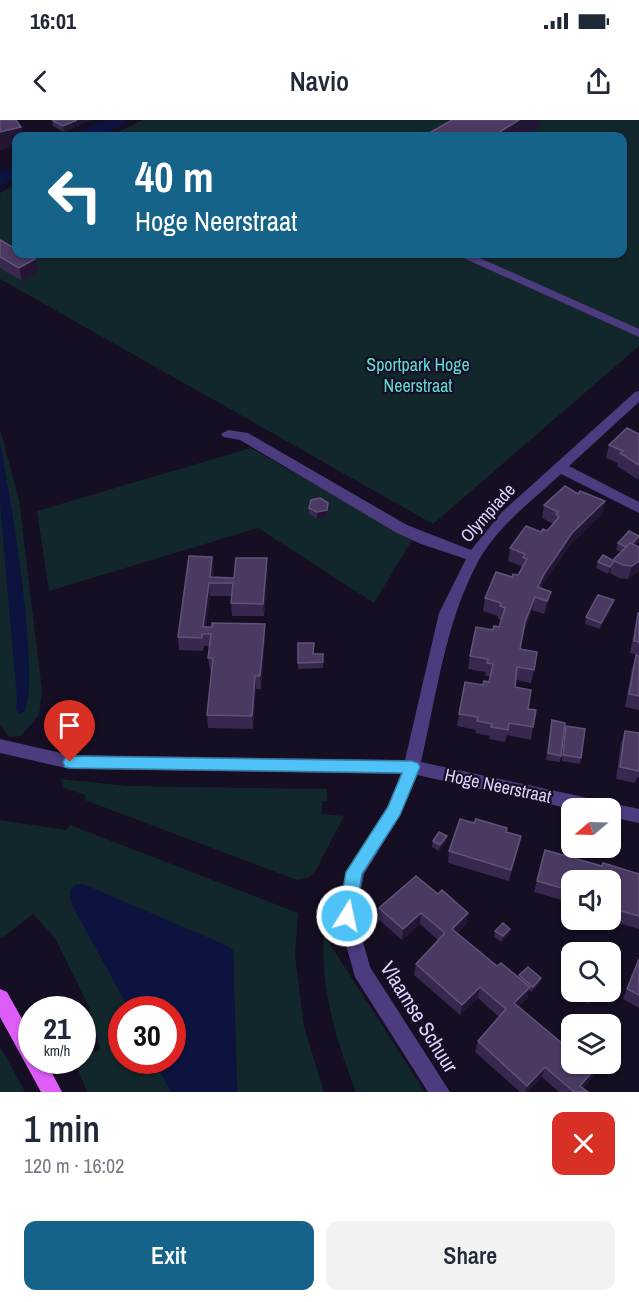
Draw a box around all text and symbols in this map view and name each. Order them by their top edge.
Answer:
text: 16:01 [30,6,76,36]
text: Navio [290,63,349,99]
icon: back [24,65,57,98]
icon: share [582,65,615,98]
text: 40 m [135,149,214,205]
icon: left [36,156,114,234]
text: Hoge Neerstraat [135,203,297,239]
park label: Sportpark Hoge Neerstraat [366,352,470,398]
street label: Olympiade [454,478,521,548]
pin [44,700,95,762]
icon: arrive [53,709,86,742]
street label: Hoge Neerstraat [443,762,554,809]
north arrow [561,798,621,858]
map controls [561,798,621,1074]
button: sound [561,870,621,930]
position arrow [315,884,379,948]
button: search [561,942,621,1002]
street label: Vlaamse Schuur [374,955,465,1078]
speed limit sign: 30 [108,996,186,1074]
text: 21 [43,1008,71,1048]
button: layers [561,1014,621,1074]
text: km/h [44,1040,70,1061]
text: 1 min [24,1105,100,1153]
button: close [552,1112,615,1175]
text: 120 m · 16:02 [24,1152,124,1179]
button: Exit [24,1221,314,1290]
button: Share [326,1221,615,1290]

